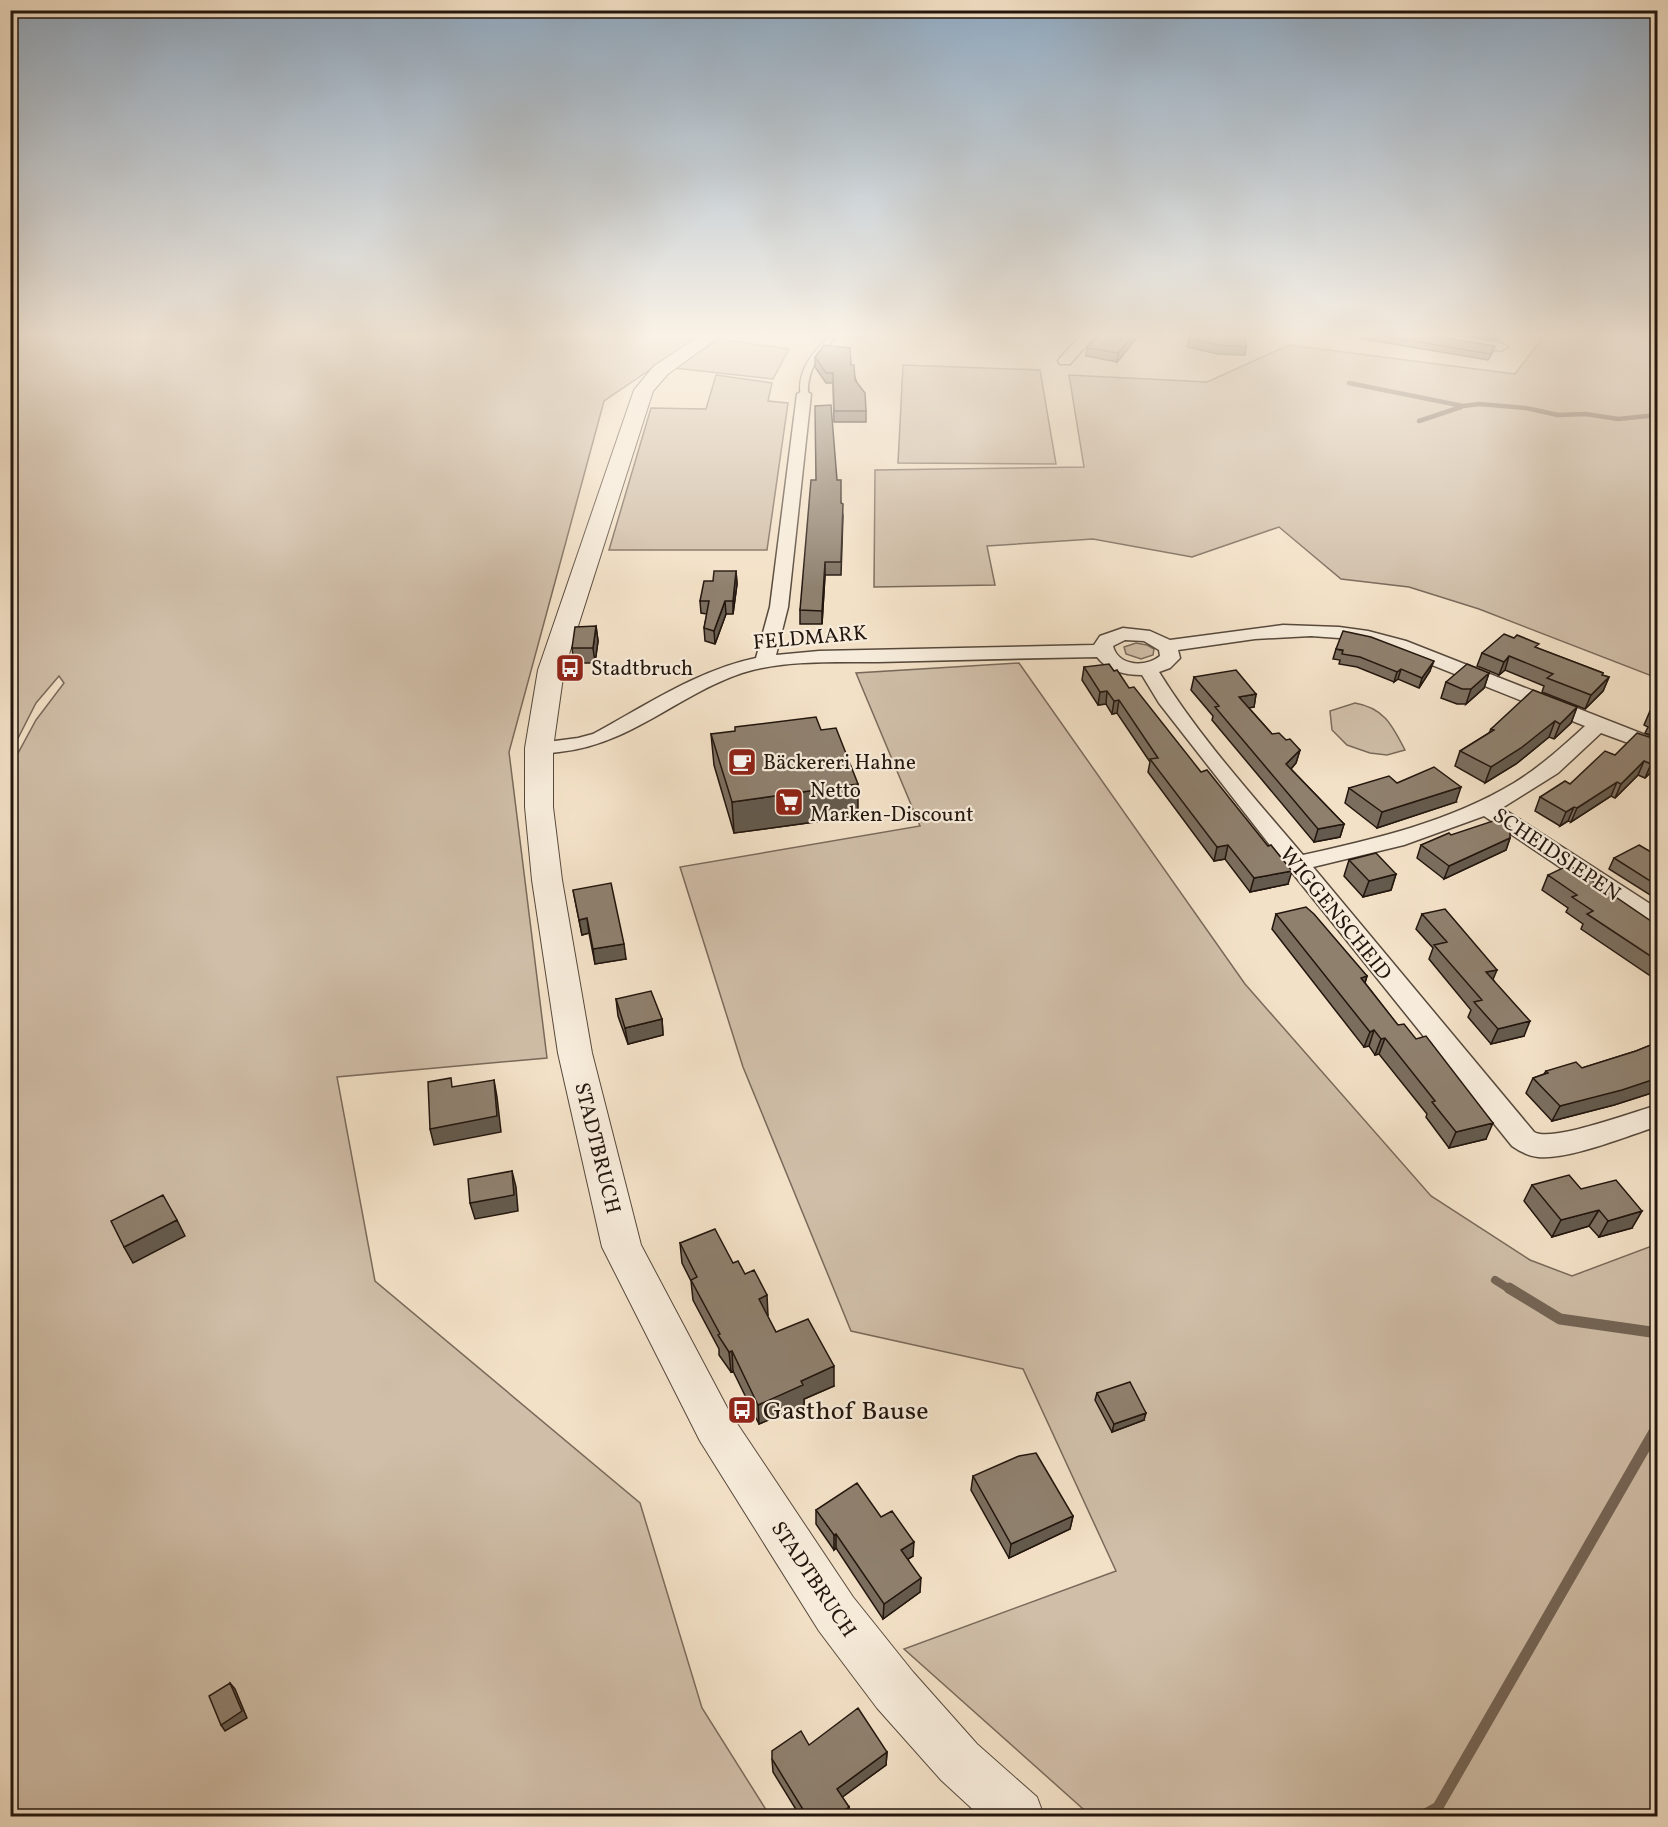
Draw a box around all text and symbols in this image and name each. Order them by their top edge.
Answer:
street label: FELDMARK [752,619,868,658]
bus stop icon: Stadtbruch [554,652,586,684]
place label: Stadtbruch [591,655,693,684]
cafe icon: Bäckereri Hahne [726,746,758,778]
place label: Bäckereri Hahne [763,749,916,778]
place label: Netto Marken-Discount [810,777,974,830]
supermarket icon: Netto Marken-Discount [773,786,805,818]
street label: SCHEIDSIEPEN [1486,802,1626,909]
street label: WIGGENSCHEID [1272,841,1398,987]
street label: STADTBRUCH [566,1080,627,1217]
bus stop icon: Gasthof Bause [726,1394,758,1426]
place label: Gasthof Bause [763,1394,929,1430]
street label: STADTBRUCH [763,1516,862,1644]

